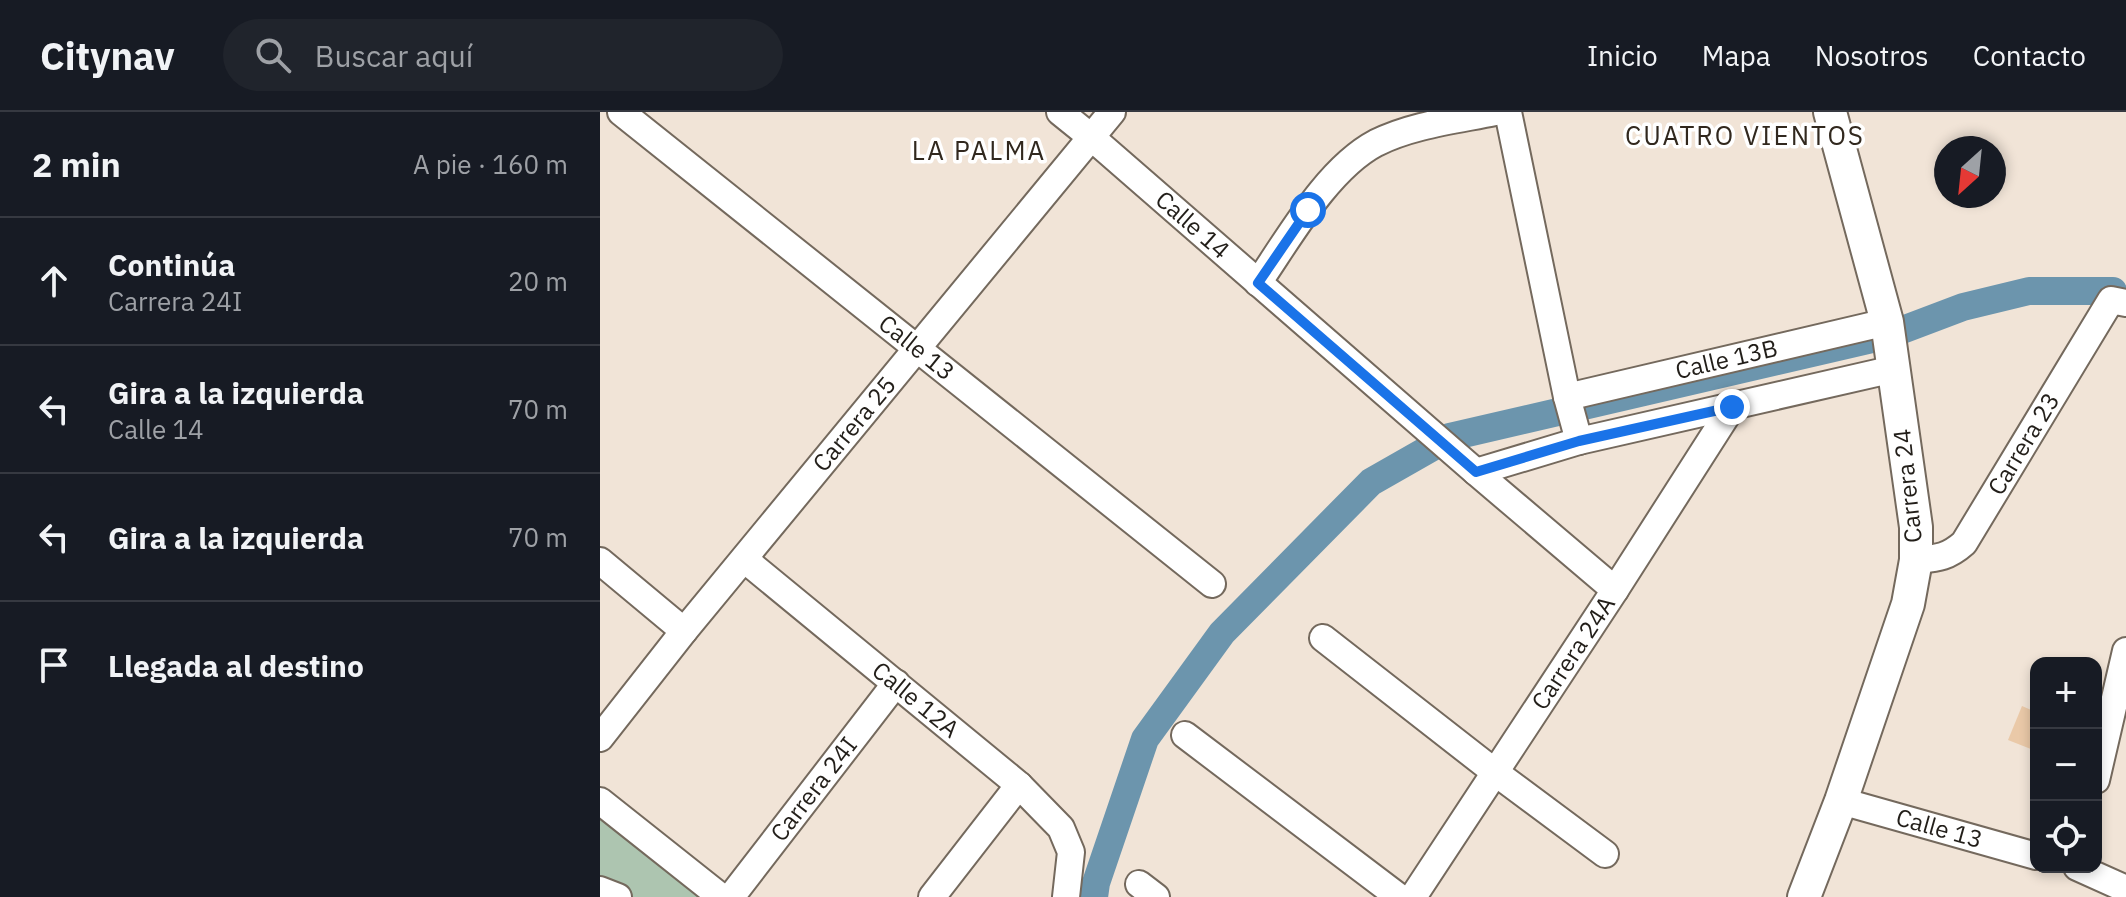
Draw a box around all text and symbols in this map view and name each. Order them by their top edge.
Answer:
search box [223,19,783,91]
text: Citynav [40,31,175,80]
icon: search [251,33,295,77]
text: Buscar aquí [315,36,473,75]
text: Inicio [1587,37,1658,74]
text: Mapa [1702,37,1771,74]
text: Nosotros [1815,37,1929,74]
text: Contacto [1973,37,2086,74]
district label: CUATRO VIENTOS [1625,118,1865,152]
district label: LA PALMA [912,133,1046,167]
north arrow [1934,136,2006,208]
text: 2 min [32,142,121,186]
text: A pie · 160 m [413,147,568,181]
street label: Calle 14 [1149,183,1237,265]
route start [1290,192,1326,228]
text: Continúa [108,245,235,284]
icon: ahead [32,259,76,303]
text: 20 m [508,264,568,298]
text: Carrera 24I [108,284,242,318]
street label: Calle 13 [872,307,961,387]
street label: Calle 13B [1672,331,1781,386]
street label: Carrera 25 [805,369,902,478]
text: Gira a la izquierda [108,373,364,412]
street label: Carrera 23 [1980,386,2066,501]
icon: left [32,387,76,431]
route end [1714,389,1750,425]
text: 70 m [508,392,568,426]
text: Calle 14 [108,412,204,446]
street label: Carrera 24 [1885,428,1929,545]
icon: left [32,515,76,559]
text: Gira a la izquierda [108,518,364,557]
text: 70 m [508,520,568,554]
street label: Carrera 24A [1524,589,1622,716]
icon: arrive [32,643,76,687]
text: Llegada al destino [108,646,364,685]
street label: Calle 12A [866,654,966,744]
map controls [2030,657,2102,873]
button: + [2030,657,2102,729]
button: − [2030,729,2102,801]
street label: Carrera 24I [763,730,864,848]
street label: Calle 13 [1893,800,1986,855]
button: locate [2030,801,2102,873]

